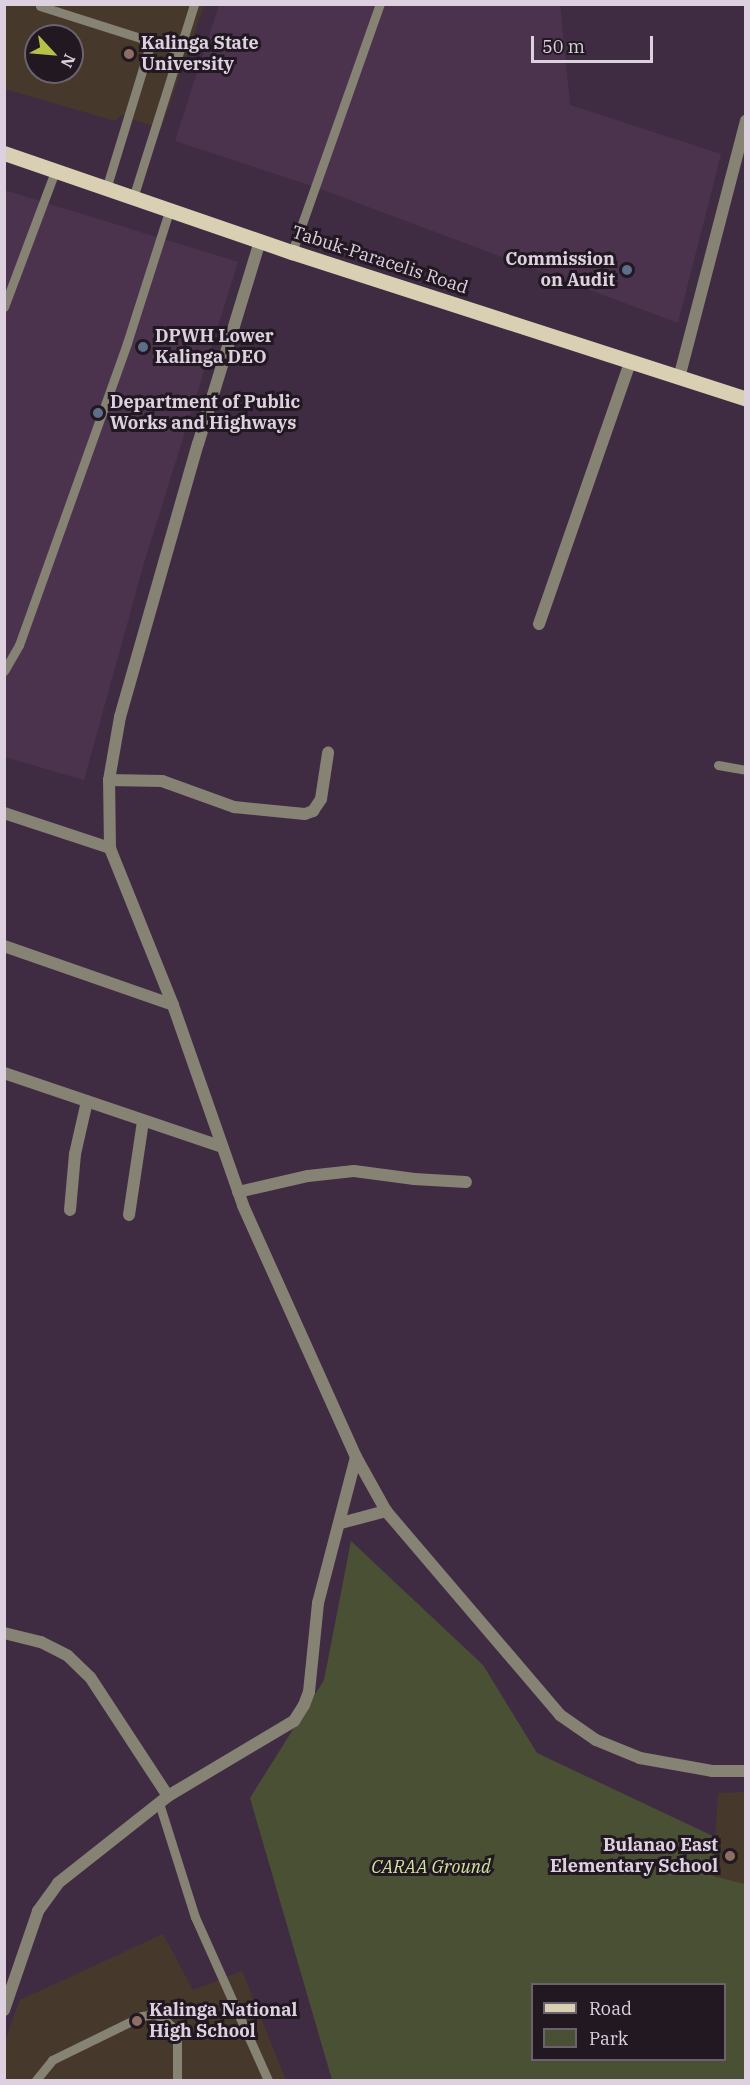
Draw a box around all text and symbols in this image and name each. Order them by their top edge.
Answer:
north arrow [24,24,84,84]
scale bar [534,24,656,62]
place label: Kalinga State University [141,33,259,76]
text: 50 m [542,35,585,58]
marker: Kalinga State University [122,47,136,61]
text: N [57,51,80,71]
street label: Tabuk-Paracelis Road [289,221,471,299]
place label: Commission on Audit [505,249,615,292]
marker: Commission on Audit [620,263,634,277]
place label: DPWH Lower Kalinga DEO [155,326,274,368]
marker: DPWH Lower Kalinga DEO [136,340,150,354]
place label: Department of Public Works and Highways [110,392,300,434]
marker: Department of Public Works and Highways [91,406,105,420]
place label: Bulanao East Elementary School [550,1835,718,1878]
marker: Bulanao East Elementary School [723,1849,737,1863]
park label: CARAA Ground [371,1856,491,1878]
legend [531,1983,726,2061]
text: Road [589,1997,632,2020]
place label: Kalinga National High School [149,2000,297,2042]
marker: Kalinga National High School [130,2014,144,2028]
text: Park [589,2027,628,2050]

